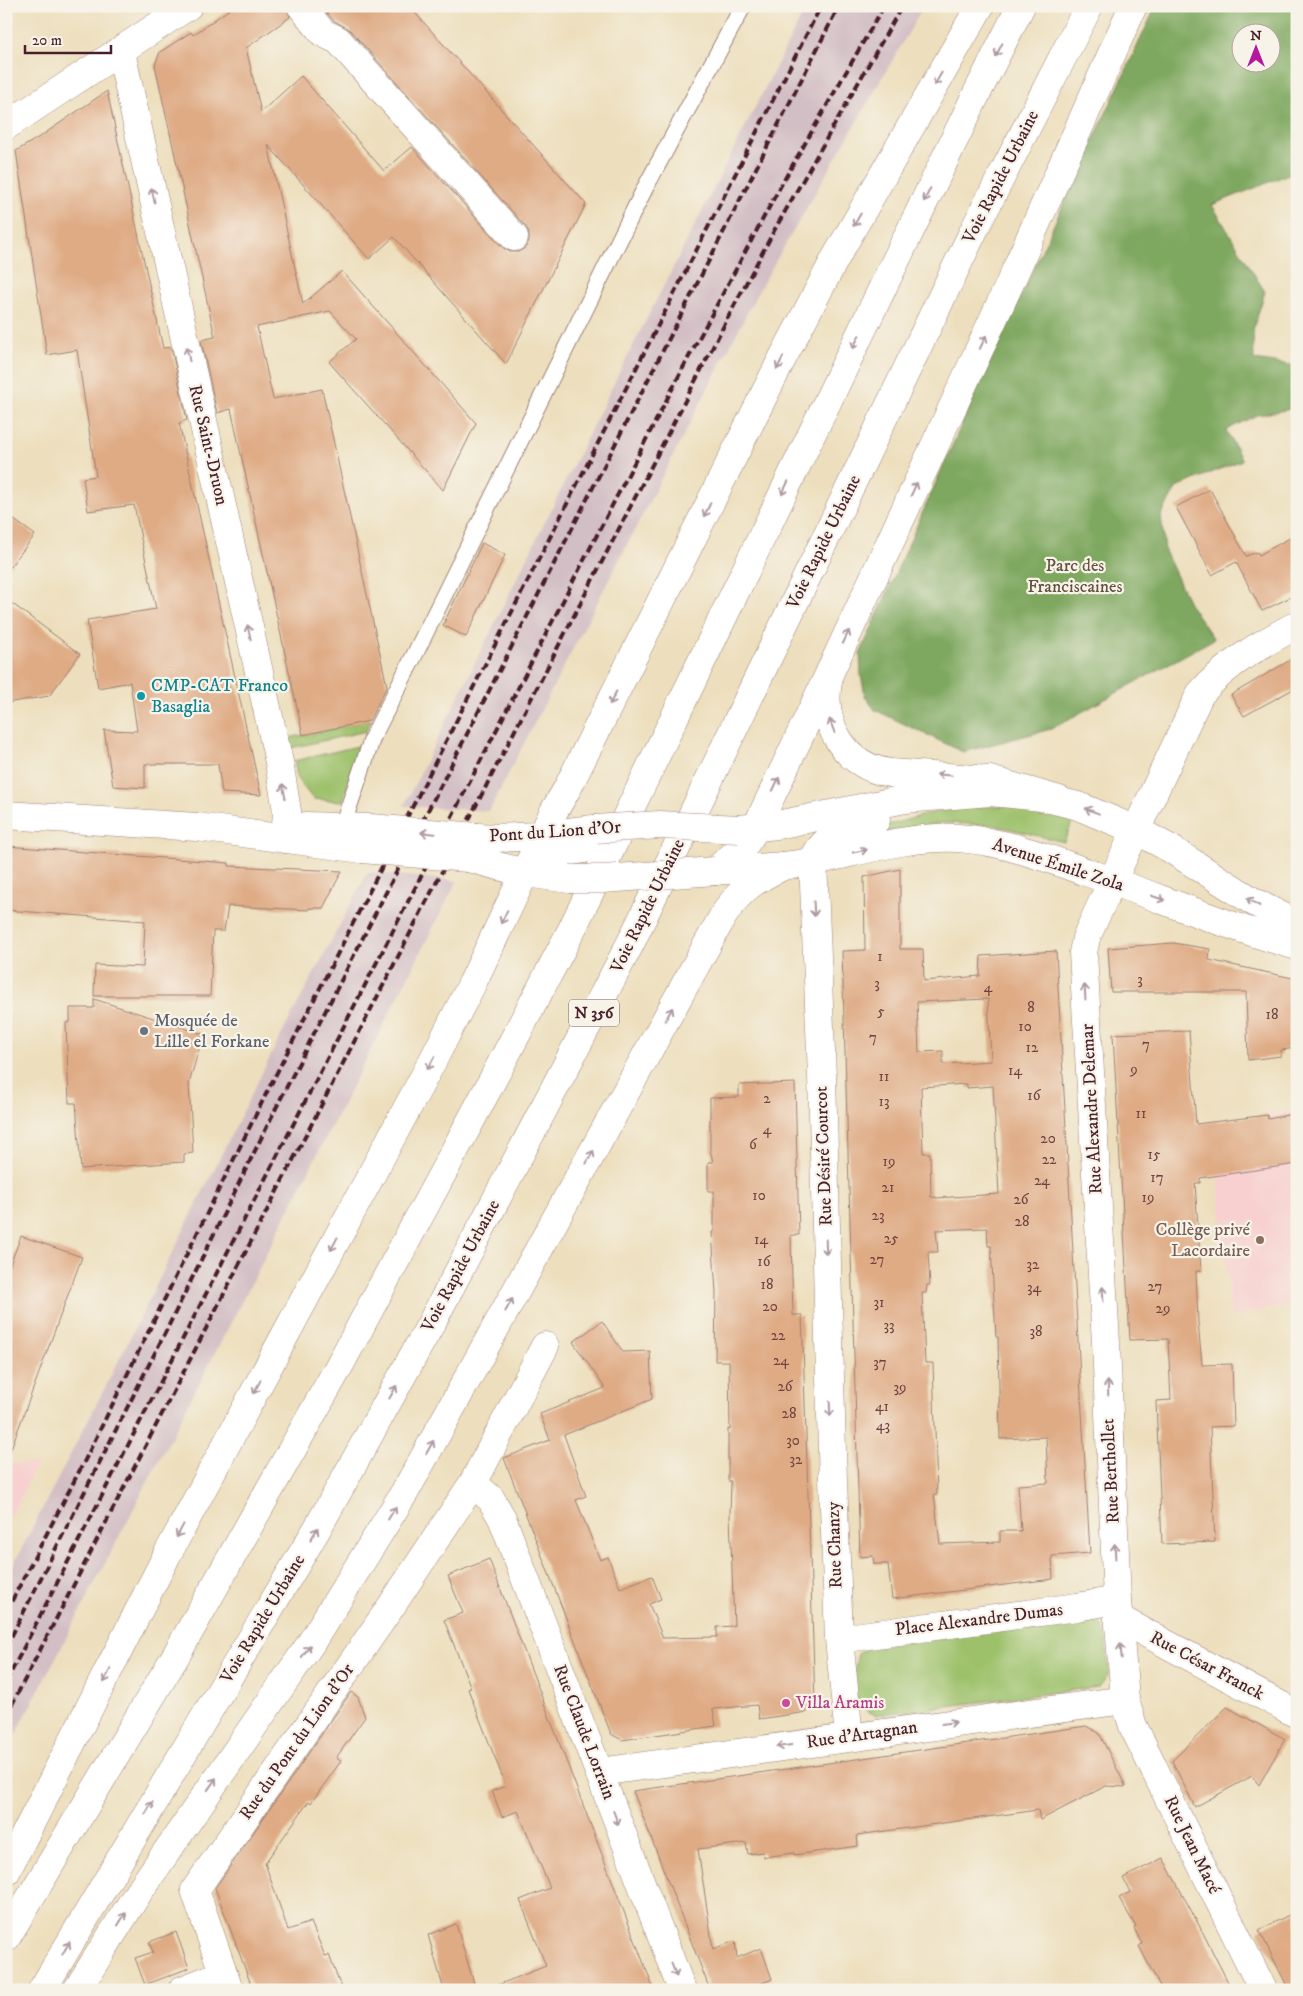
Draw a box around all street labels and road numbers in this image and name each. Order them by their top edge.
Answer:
street label: Voie Rapide Urbaine [958,107,1044,248]
street label: Rue Saint-Druon [183,383,233,508]
street label: Voie Rapide Urbaine [782,471,866,613]
street label: Pont du Lion d'Or [488,816,622,848]
street label: Avenue Émile Zola [990,833,1127,897]
street label: Voie Rapide Urbaine [606,835,690,977]
road number: N 356 [569,1000,619,1026]
street label: Rue Alexandre Delemar [1077,1023,1107,1195]
street label: Rue Désiré Courcot [811,1086,837,1226]
street label: Voie Rapide Urbaine [416,1196,505,1337]
street label: Rue Berthollet [1097,1418,1125,1524]
street label: Rue Chanzy [822,1501,848,1589]
street label: Voie Rapide Urbaine [215,1551,310,1688]
street label: Place Alexandre Dumas [894,1599,1064,1641]
street label: Rue César Franck [1146,1627,1268,1705]
street label: Rue du Pont du Lion d'Or [235,1659,359,1824]
street label: Rue Claude Lorrain [548,1661,620,1803]
street label: Rue d'Artagnan [805,1716,919,1754]
street label: Rue Jean Macé [1159,1792,1225,1898]

